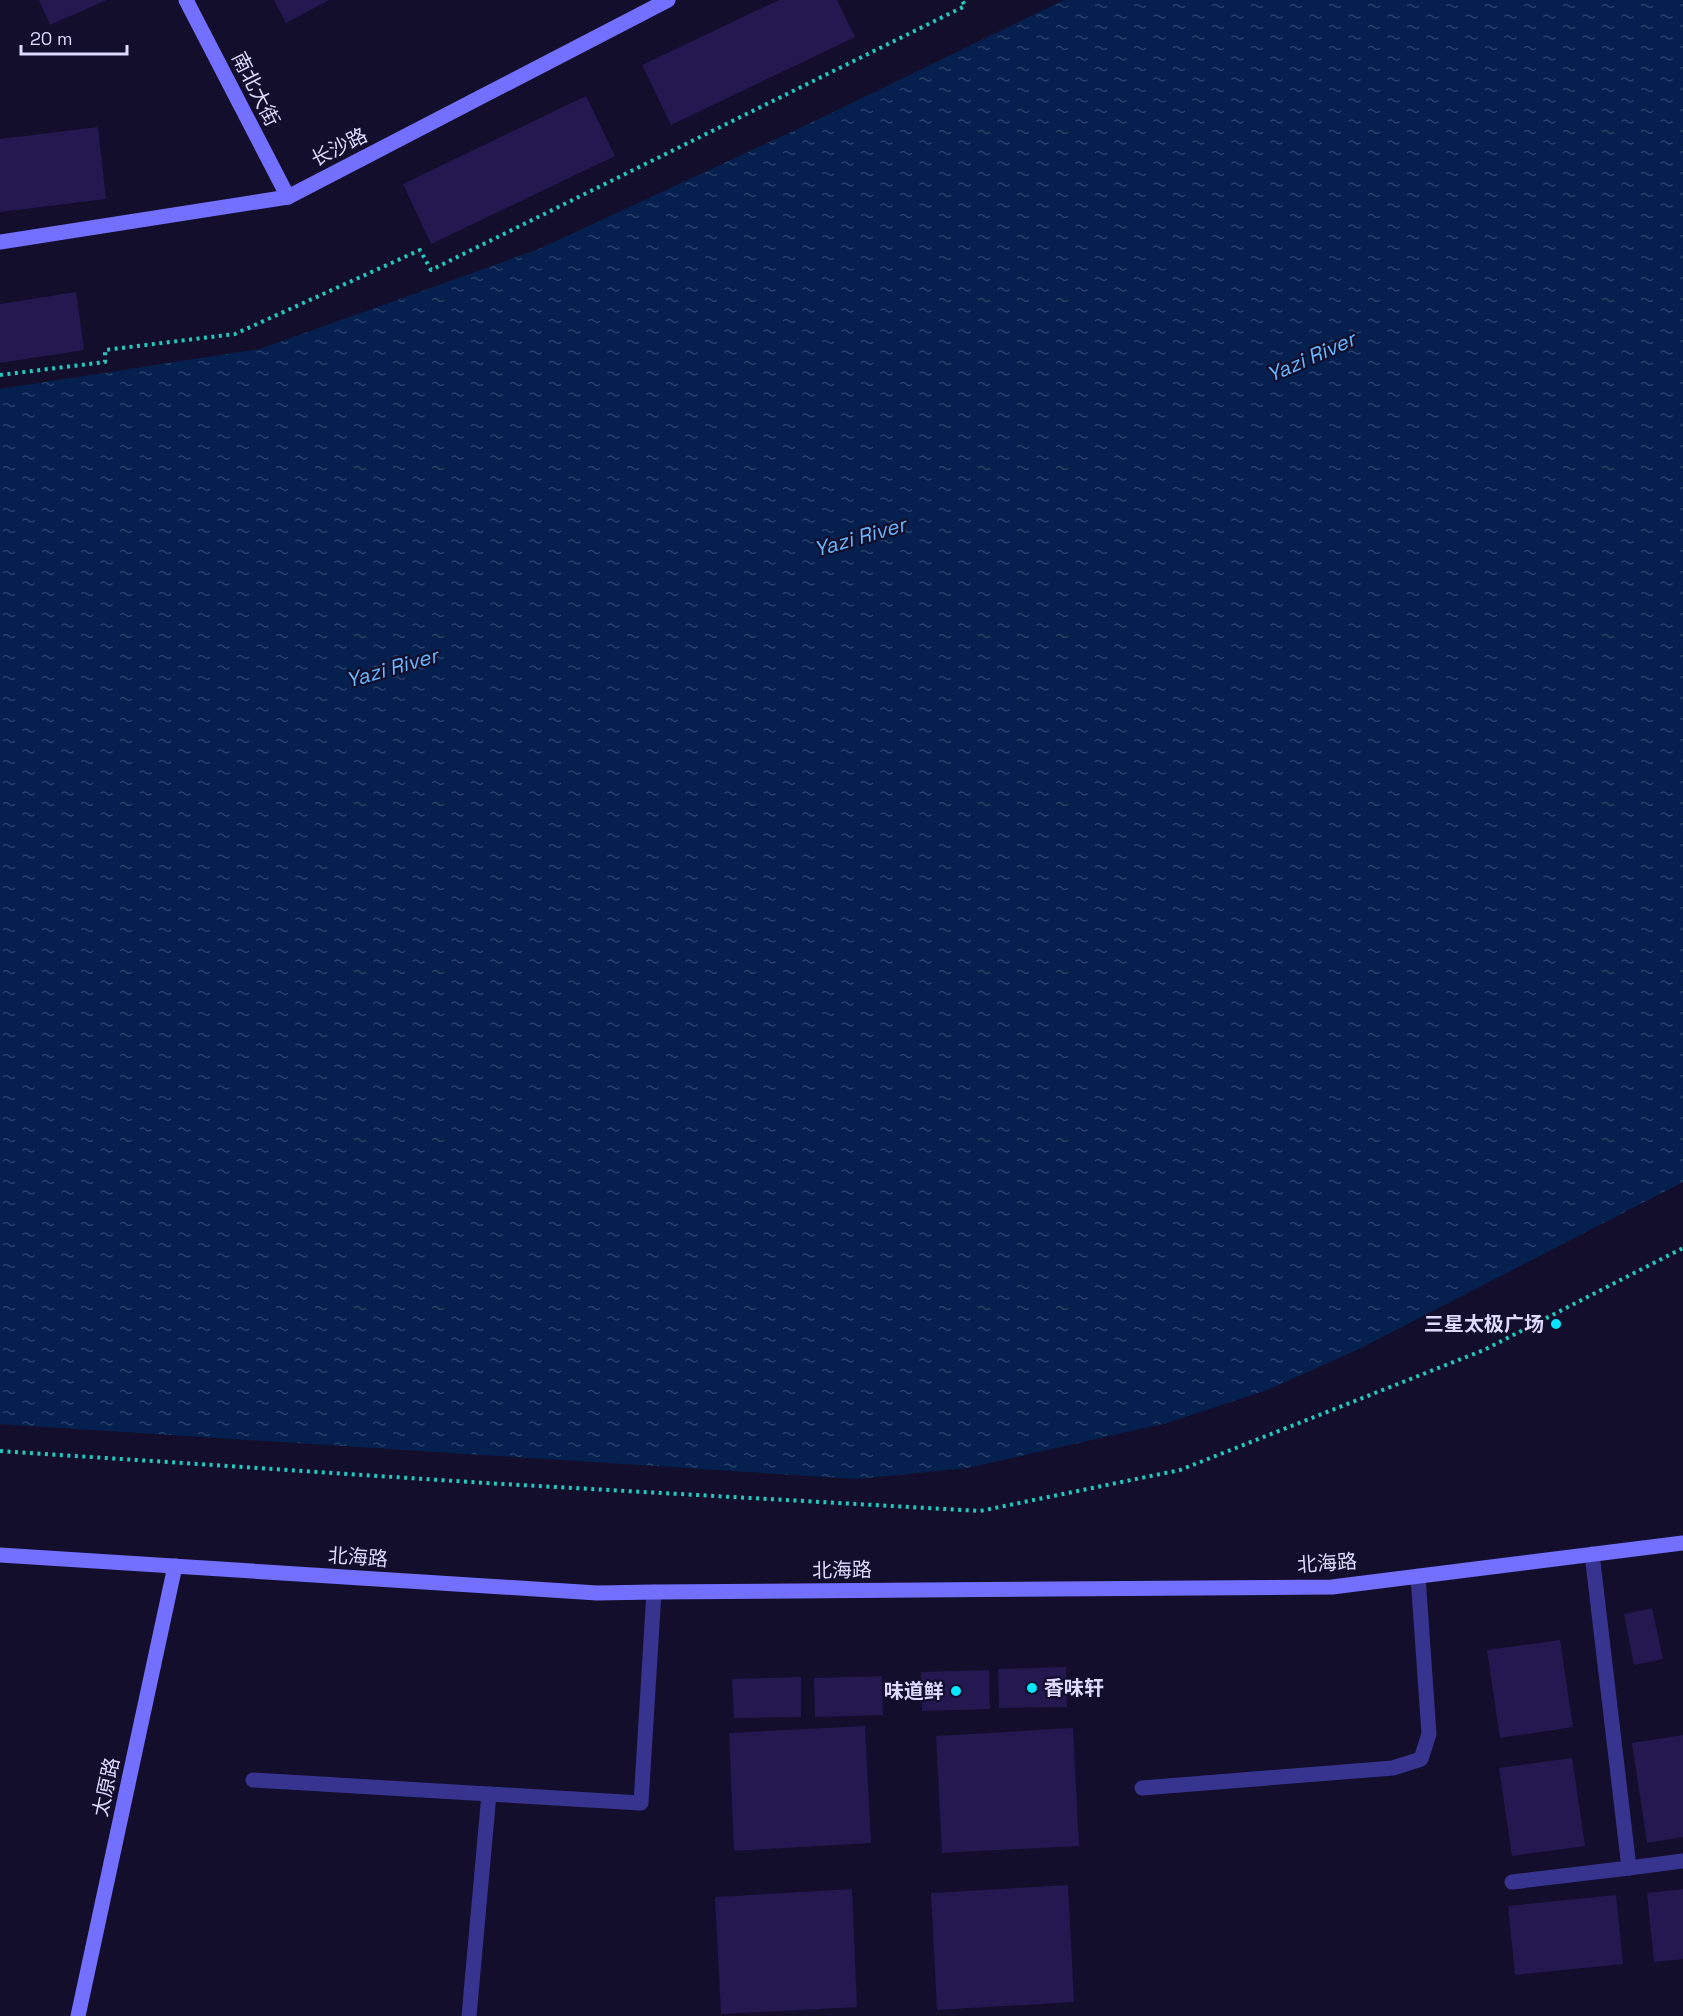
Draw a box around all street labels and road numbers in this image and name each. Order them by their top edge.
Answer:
street label: 南北大街 [226,47,286,131]
street label: 长沙路 [306,122,372,172]
street label: 北海路 [327,1542,389,1572]
street label: 北海路 [1296,1548,1358,1578]
street label: 北海路 [812,1556,872,1584]
street label: 太原路 [87,1755,125,1819]

